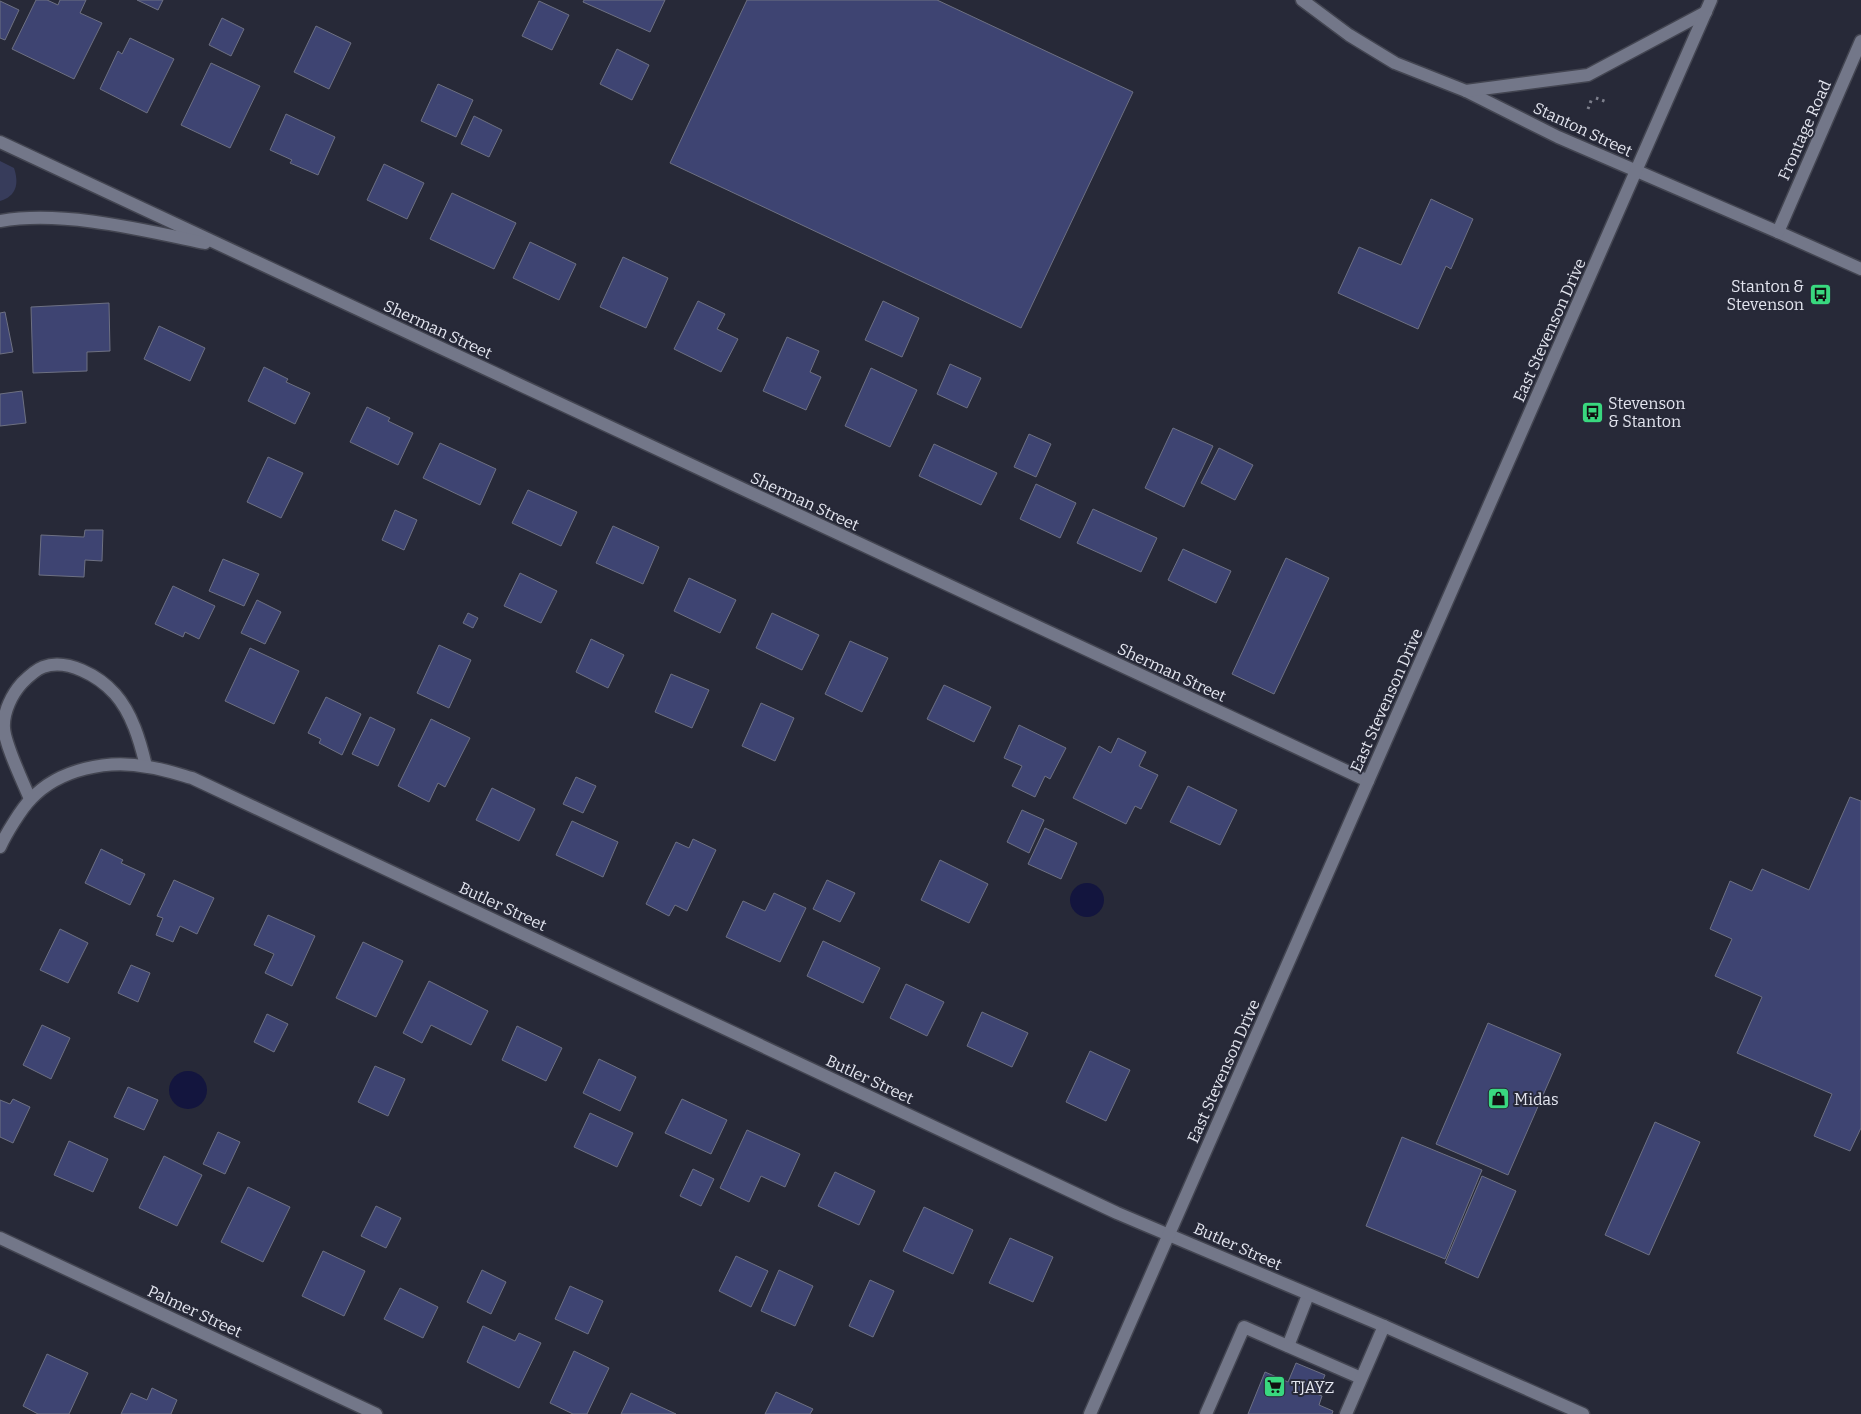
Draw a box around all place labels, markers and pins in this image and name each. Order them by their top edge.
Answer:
place label: Stanton & Stevenson [1727,277,1804,314]
bus stop icon: Stanton & Stevenson [1808,283,1832,307]
place label: Stevenson & Stanton [1608,394,1685,431]
bus stop icon: Stevenson & Stanton [1580,400,1604,424]
shop icon: Midas [1486,1087,1510,1111]
place label: Midas [1514,1090,1559,1109]
supermarket icon: TJAYZ [1263,1375,1287,1399]
place label: TJAYZ [1291,1378,1334,1397]

